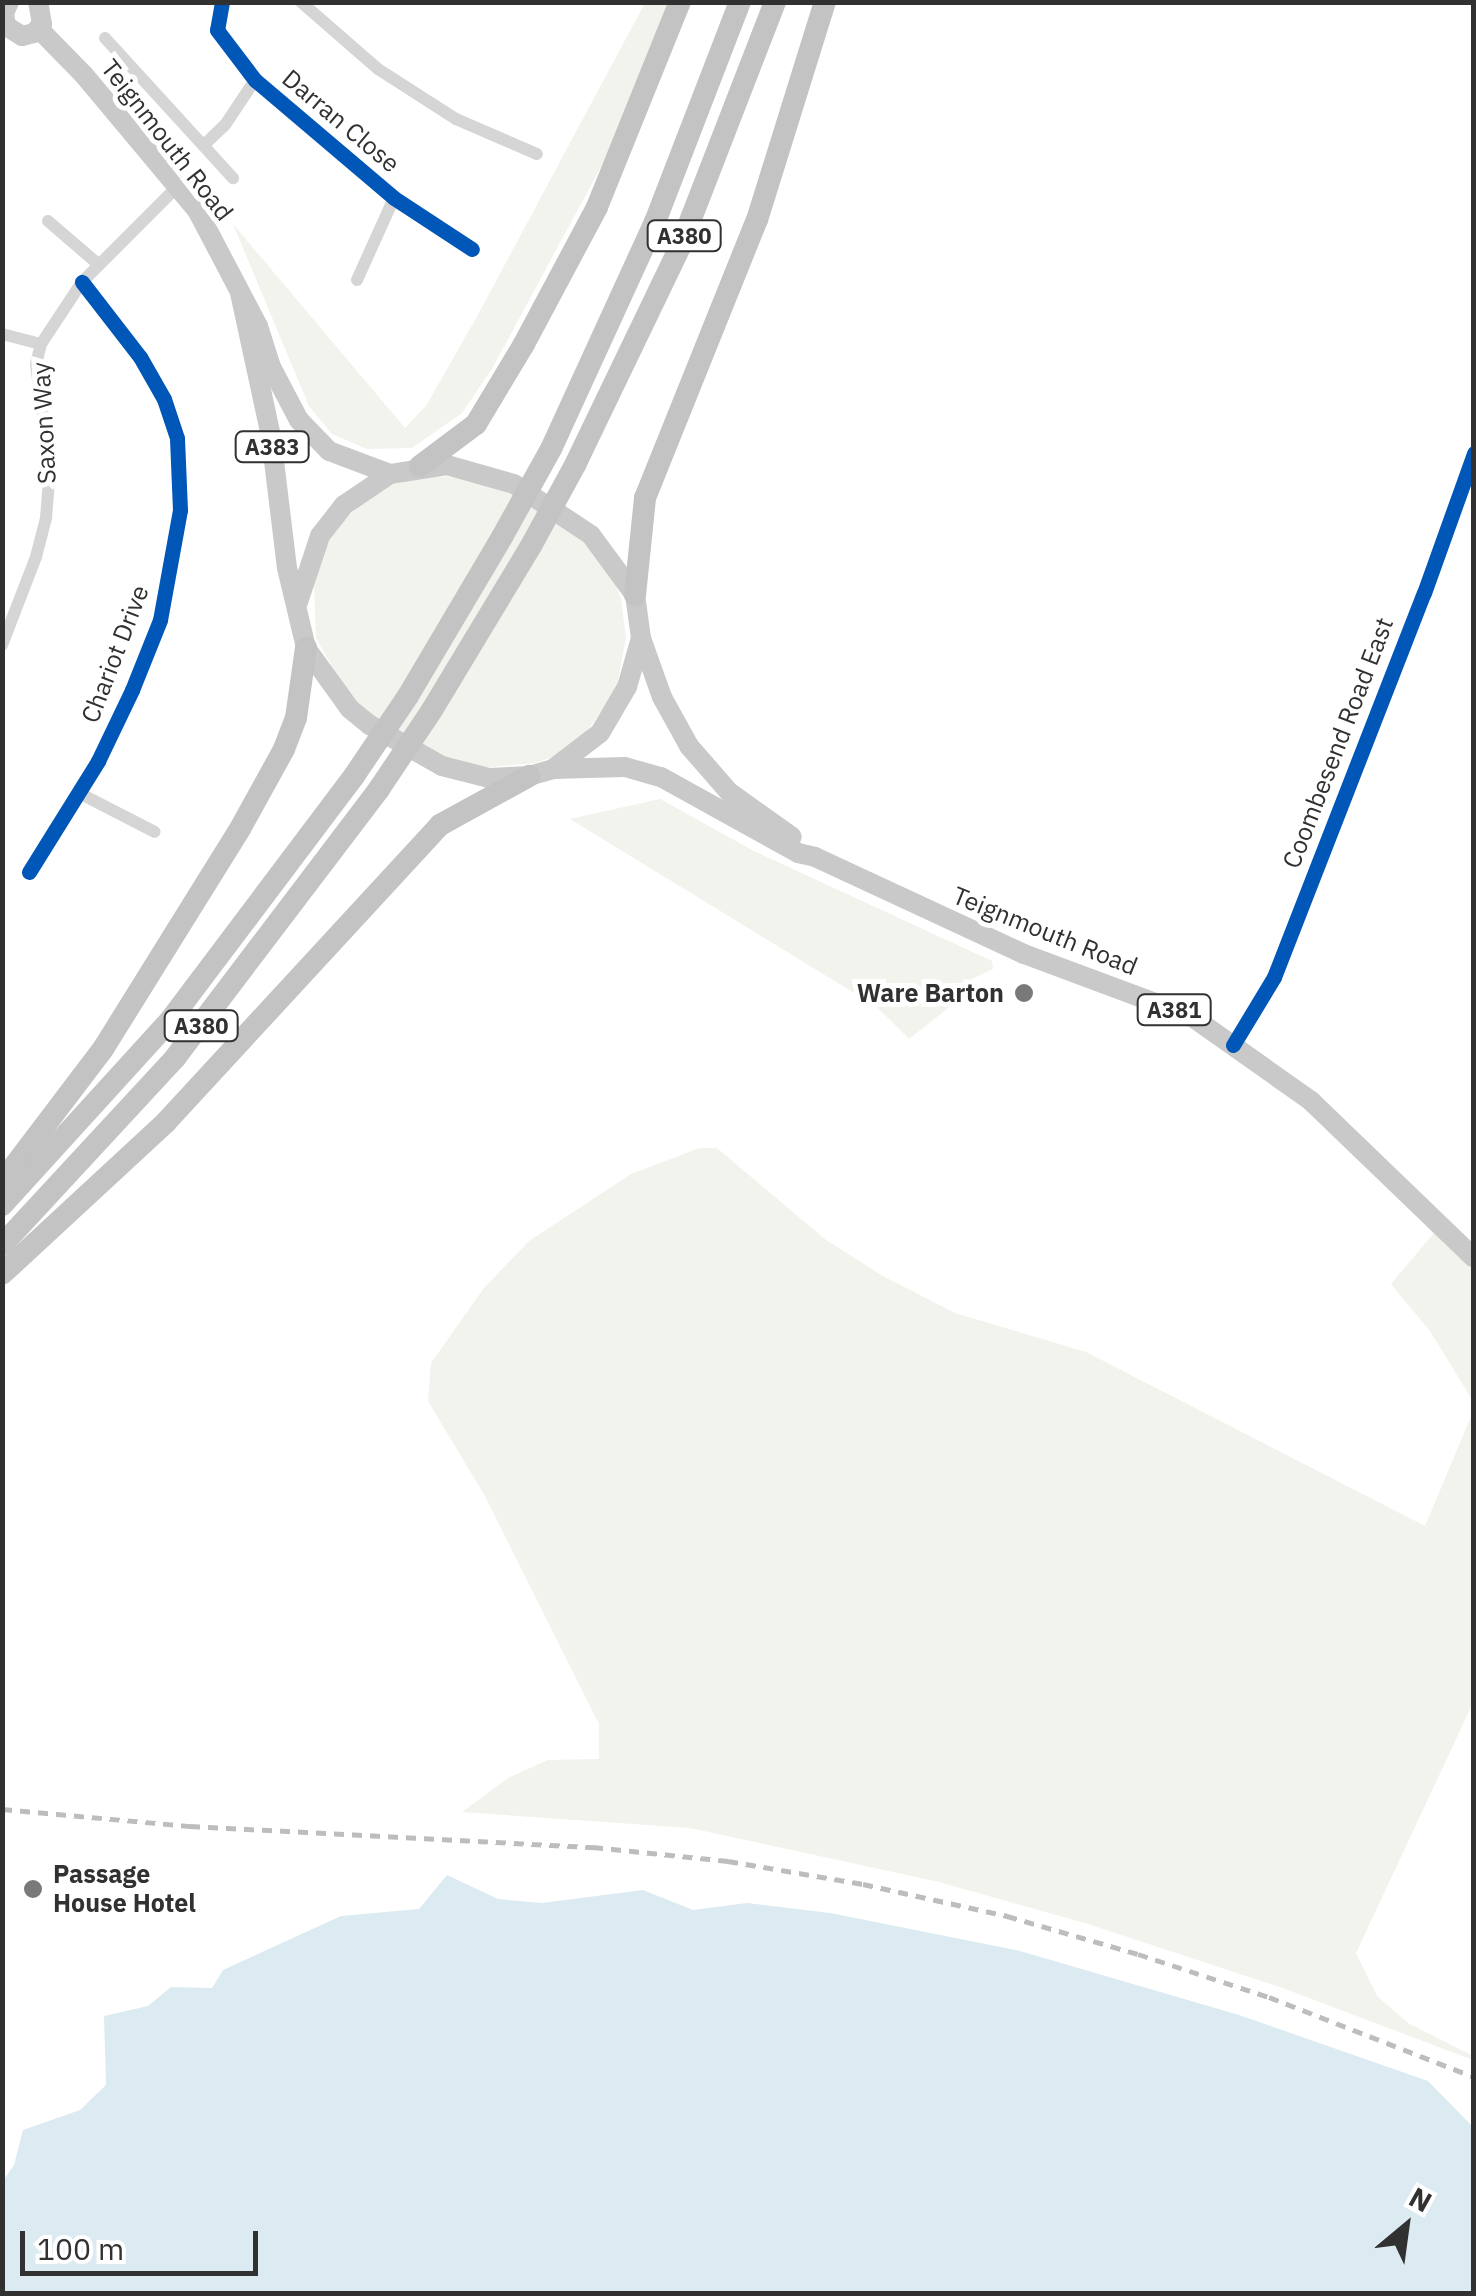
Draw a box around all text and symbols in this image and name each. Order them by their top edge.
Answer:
street label: Teignmouth Road [95,53,239,227]
street label: Darran Close [276,63,406,179]
road number: A380 [646,219,722,253]
street label: Saxon Way [26,361,62,485]
road number: A383 [234,430,310,464]
street label: Chariot Drive [75,581,155,727]
street label: Coombesend Road East [1276,613,1400,873]
street label: Teignmouth Road [948,880,1142,982]
place label: Ware Barton [857,978,1004,1008]
marker: Ware Barton [1013,982,1035,1004]
road number: A381 [1136,993,1212,1027]
road number: A380 [164,1009,238,1043]
place label: Passage House Hotel [53,1860,196,1919]
marker: Passage House Hotel [22,1878,44,1900]
north arrow [1356,2176,1456,2276]
text: N [1403,2178,1439,2220]
scale bar [25,2211,262,2273]
text: 100 m [37,2229,124,2268]

